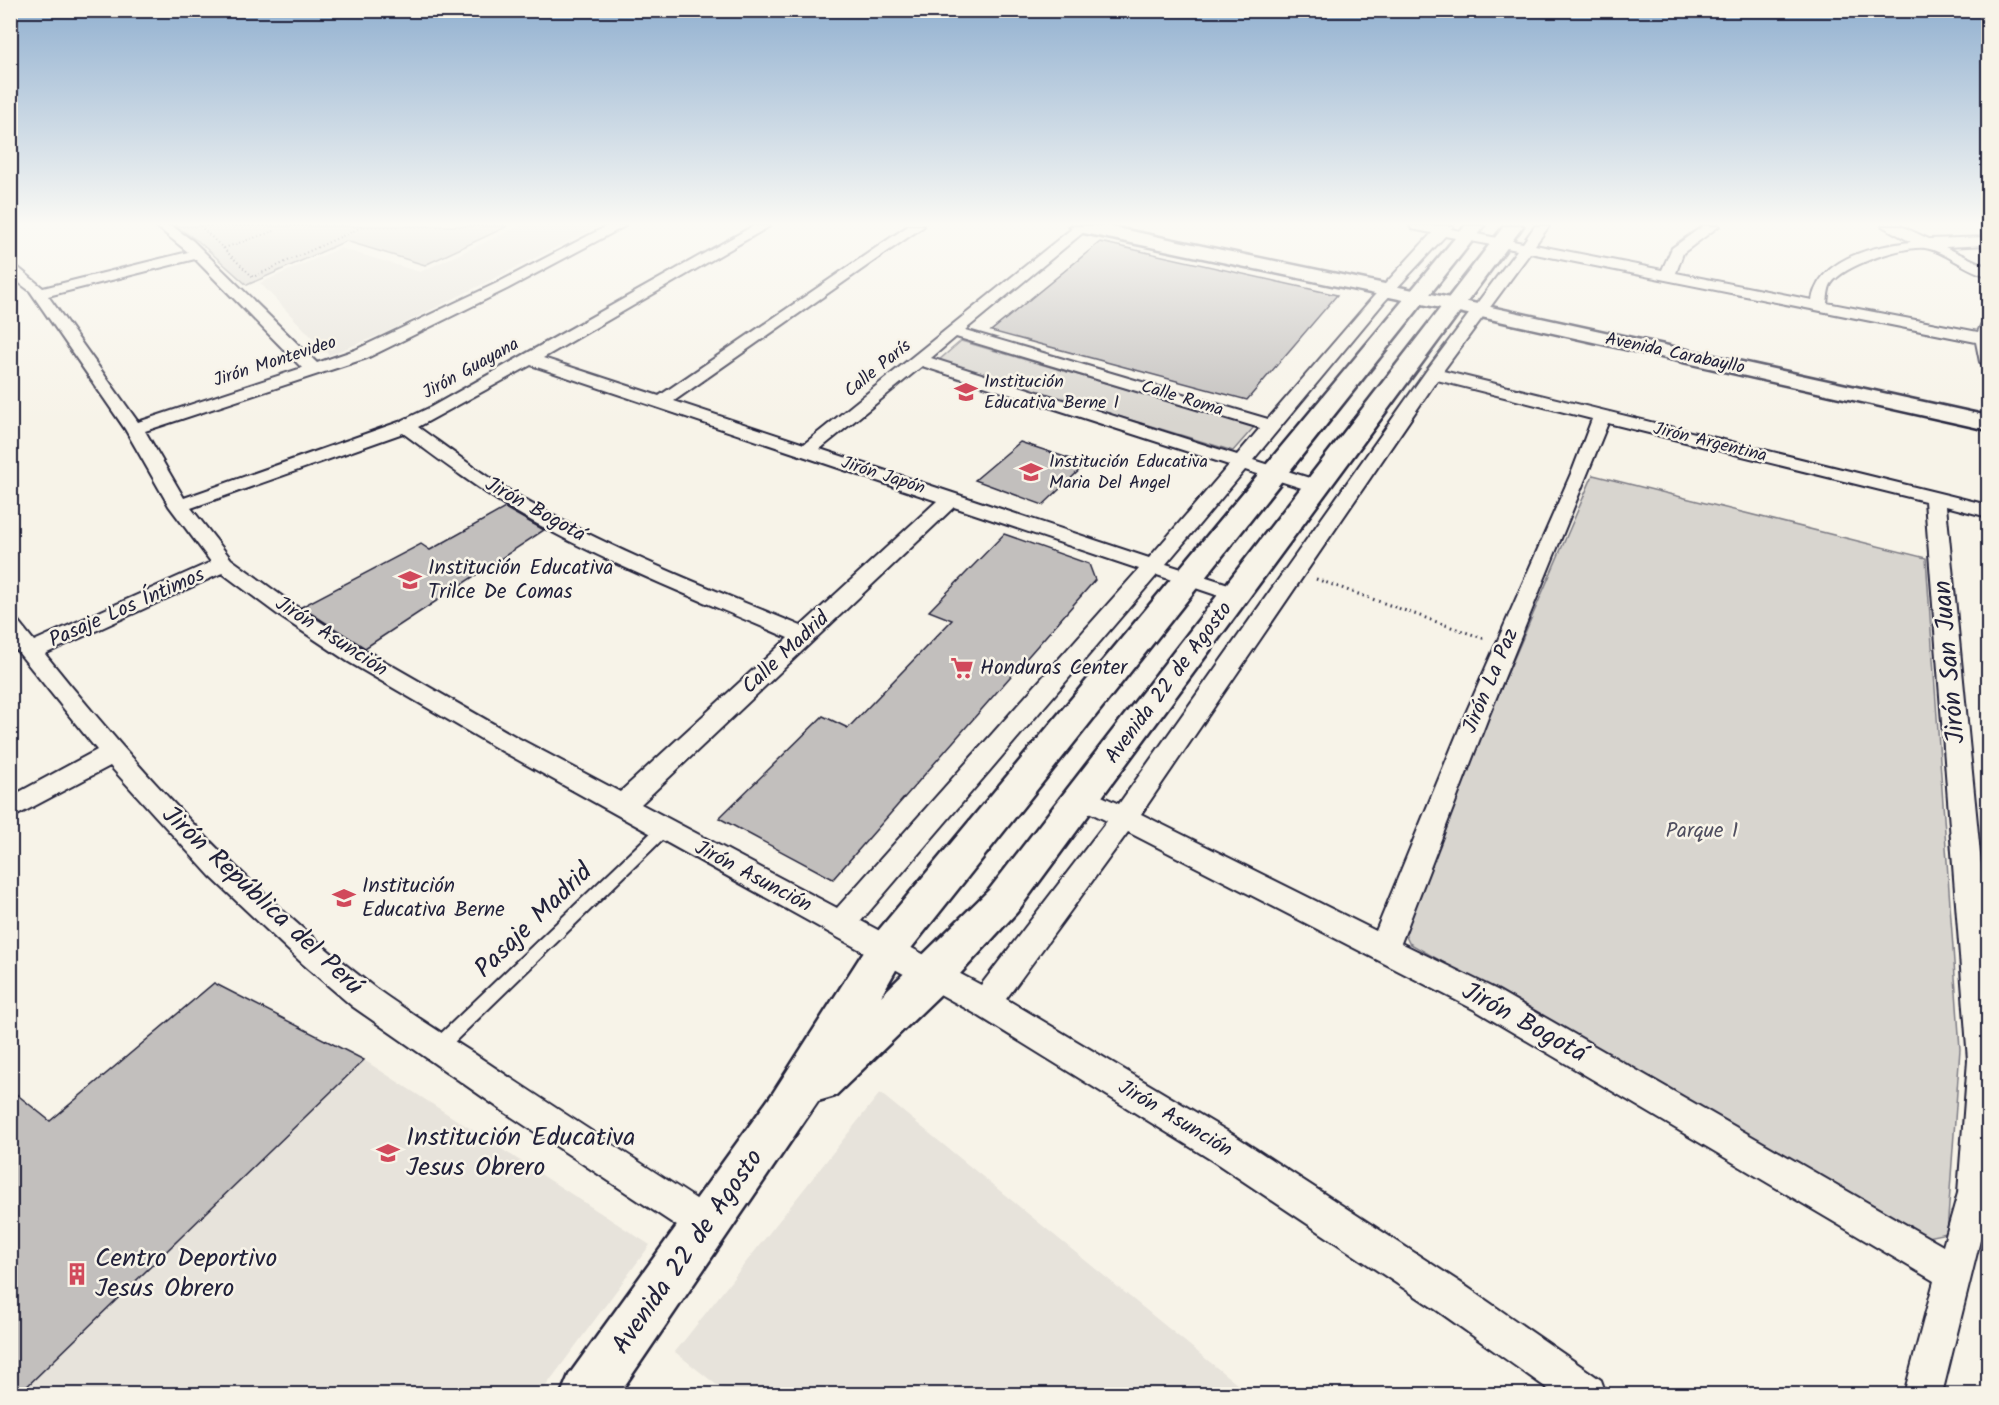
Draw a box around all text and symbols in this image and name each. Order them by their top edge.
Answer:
street label: Avenida Carabayllo [1602,325,1748,383]
street label: Jirón Montevideo [210,328,340,396]
street label: Jirón Guayana [417,330,525,408]
street label: Calle París [838,333,918,405]
place label: Institución Educativa Berne I [984,368,1119,418]
street label: Calle Roma [1137,373,1227,425]
school or university icon: Institución Educativa Berne I [953,379,979,405]
street label: Jirón Argentina [1650,415,1770,471]
place label: Institución Educativa Maria Del Angel [1049,448,1208,498]
street label: Jirón Japón [837,449,929,503]
school or university icon: Institución Educativa Maria Del Angel [1018,459,1044,485]
street label: Jirón Bogotá [478,469,593,552]
place label: Institución Educativa Trilce De Comas [428,552,613,609]
street label: Pasaje Los Íntimos [44,559,210,657]
school or university icon: Institución Educativa Trilce De Comas [397,567,423,593]
street label: Jirón San Juan [1922,578,1978,746]
street label: Jirón Asunción [268,588,394,686]
street label: Avenida 22 de Agosto [1097,595,1241,771]
street label: Calle Madrid [735,603,838,703]
street label: Jirón La Paz [1454,623,1528,739]
place label: Honduras Center [980,652,1128,685]
supermarket icon: Honduras Center [949,655,975,681]
street label: Jirón República del Perú [151,796,373,1007]
park label: Parque 1 [1666,815,1738,848]
street label: Jirón Asunción [688,832,818,922]
street label: Pasaje Madrid [465,852,604,989]
place label: Institución Educativa Berne [362,870,505,927]
school or university icon: Institución Educativa Berne [331,885,357,911]
street label: Jirón Bogotá [1454,971,1597,1076]
street label: Jirón Asunción [1111,1072,1239,1166]
place label: Institución Educativa Jesus Obrero [406,1117,635,1189]
school or university icon: Institución Educativa Jesus Obrero [375,1140,401,1166]
street label: Avenida 22 de Agosto [601,1141,775,1363]
place label: Centro Deportivo Jesus Obrero [95,1238,277,1310]
building icon: Centro Deportivo Jesus Obrero [64,1261,90,1287]

